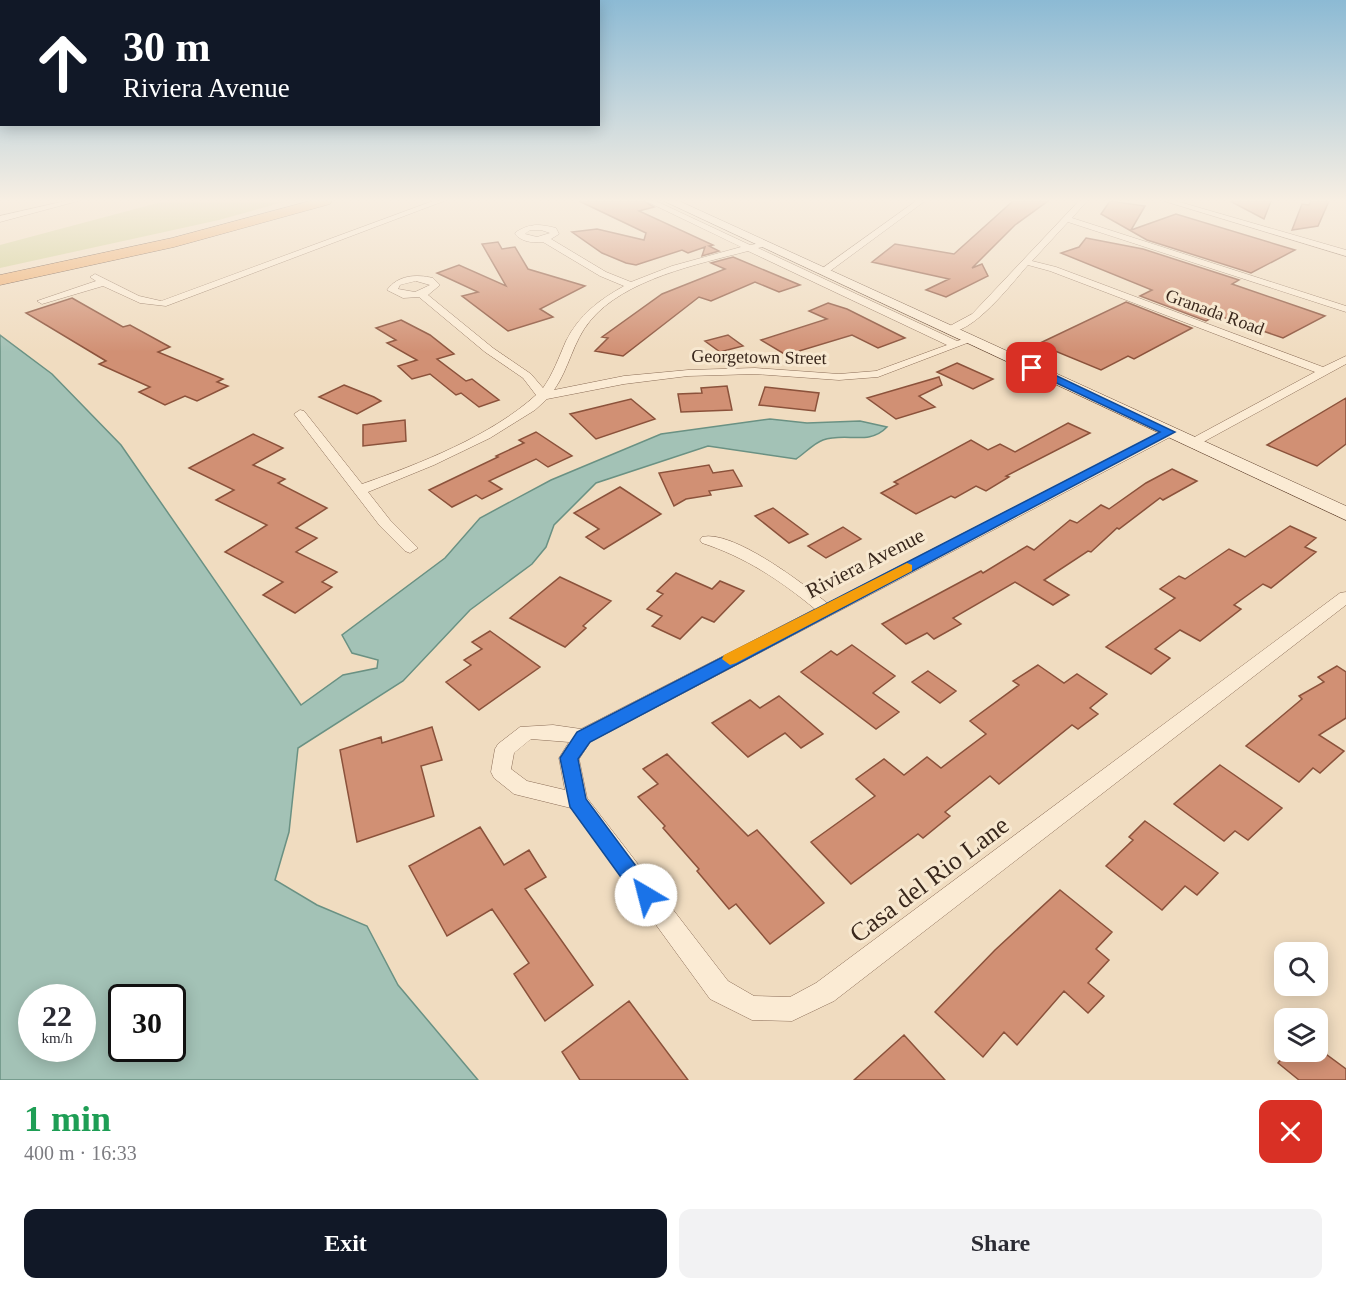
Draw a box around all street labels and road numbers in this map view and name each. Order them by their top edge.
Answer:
street label: Granada Road [1163,285,1267,339]
street label: Georgetown Street [691,346,827,368]
street label: Riviera Avenue [802,523,928,603]
street label: Casa del Rio Lane [844,810,1014,949]

